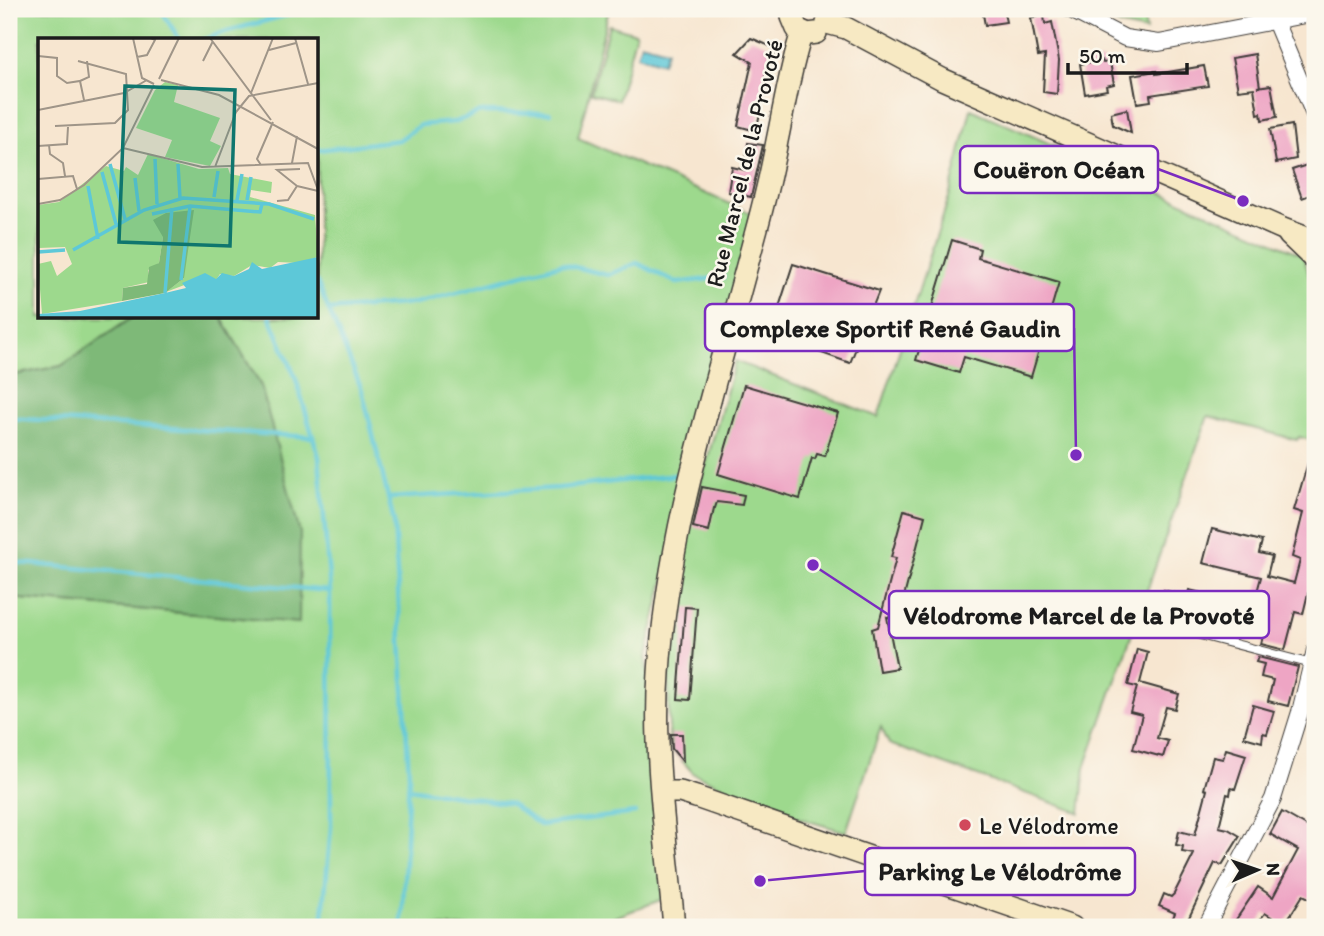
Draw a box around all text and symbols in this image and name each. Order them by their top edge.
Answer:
scale bar [1068,32,1188,76]
street label: Rue Marcel de la Provoté [699,36,789,290]
inset map [38,38,318,318]
text: 50 m [1079,43,1126,68]
callout: Couëron Océan [960,146,1158,193]
text: Couëron Océan [973,153,1145,185]
callout: Complexe Sportif René Gaudin [705,304,1074,351]
text: Complexe Sportif René Gaudin [720,312,1060,344]
callout: Vélodrome Marcel de la Provoté [889,591,1269,638]
text: Vélodrome Marcel de la Provoté [903,599,1255,631]
place label: Le Vélodrome [979,811,1119,840]
marker: Le Vélodrome [957,817,973,833]
north arrow [1222,834,1292,904]
callout: Parking Le Vélodrôme [865,848,1135,895]
text: Parking Le Vélodrôme [878,855,1122,887]
text: N [1262,863,1285,876]

